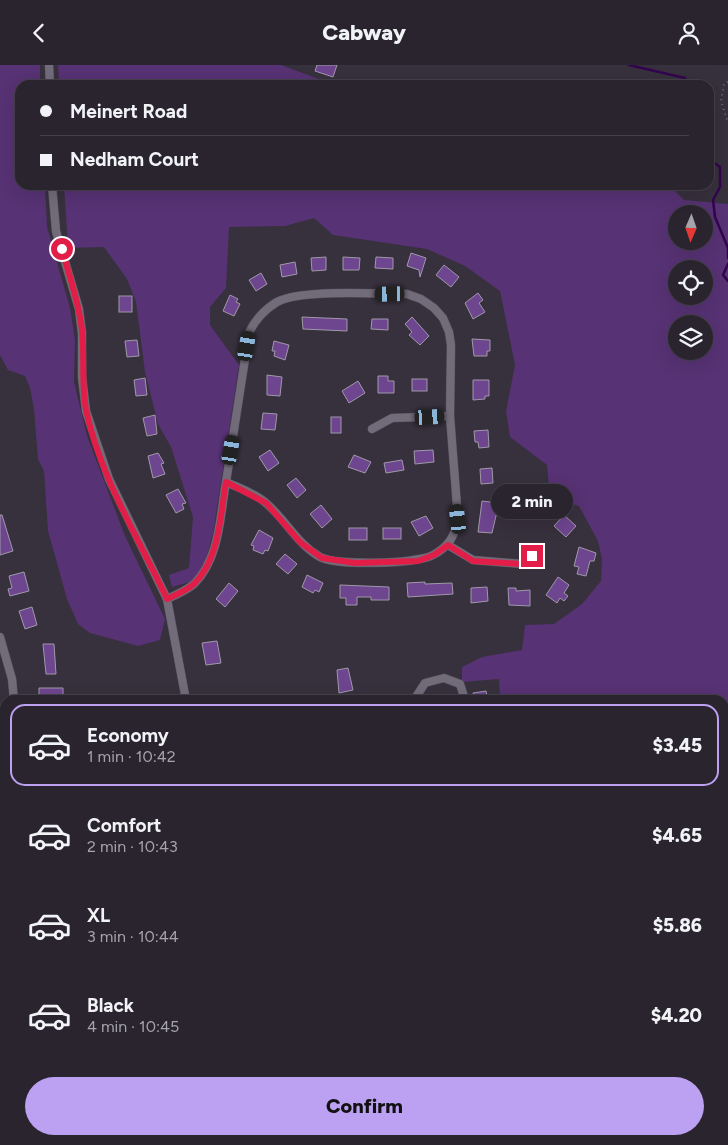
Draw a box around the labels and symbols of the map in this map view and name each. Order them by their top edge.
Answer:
north arrow [668,205,712,250]
route start [51,238,73,260]
car [374,286,405,302]
car [237,330,256,362]
car [414,409,445,425]
car [221,434,240,466]
callout: 2 min [491,483,573,519]
car [448,503,467,535]
route end [521,545,543,567]

